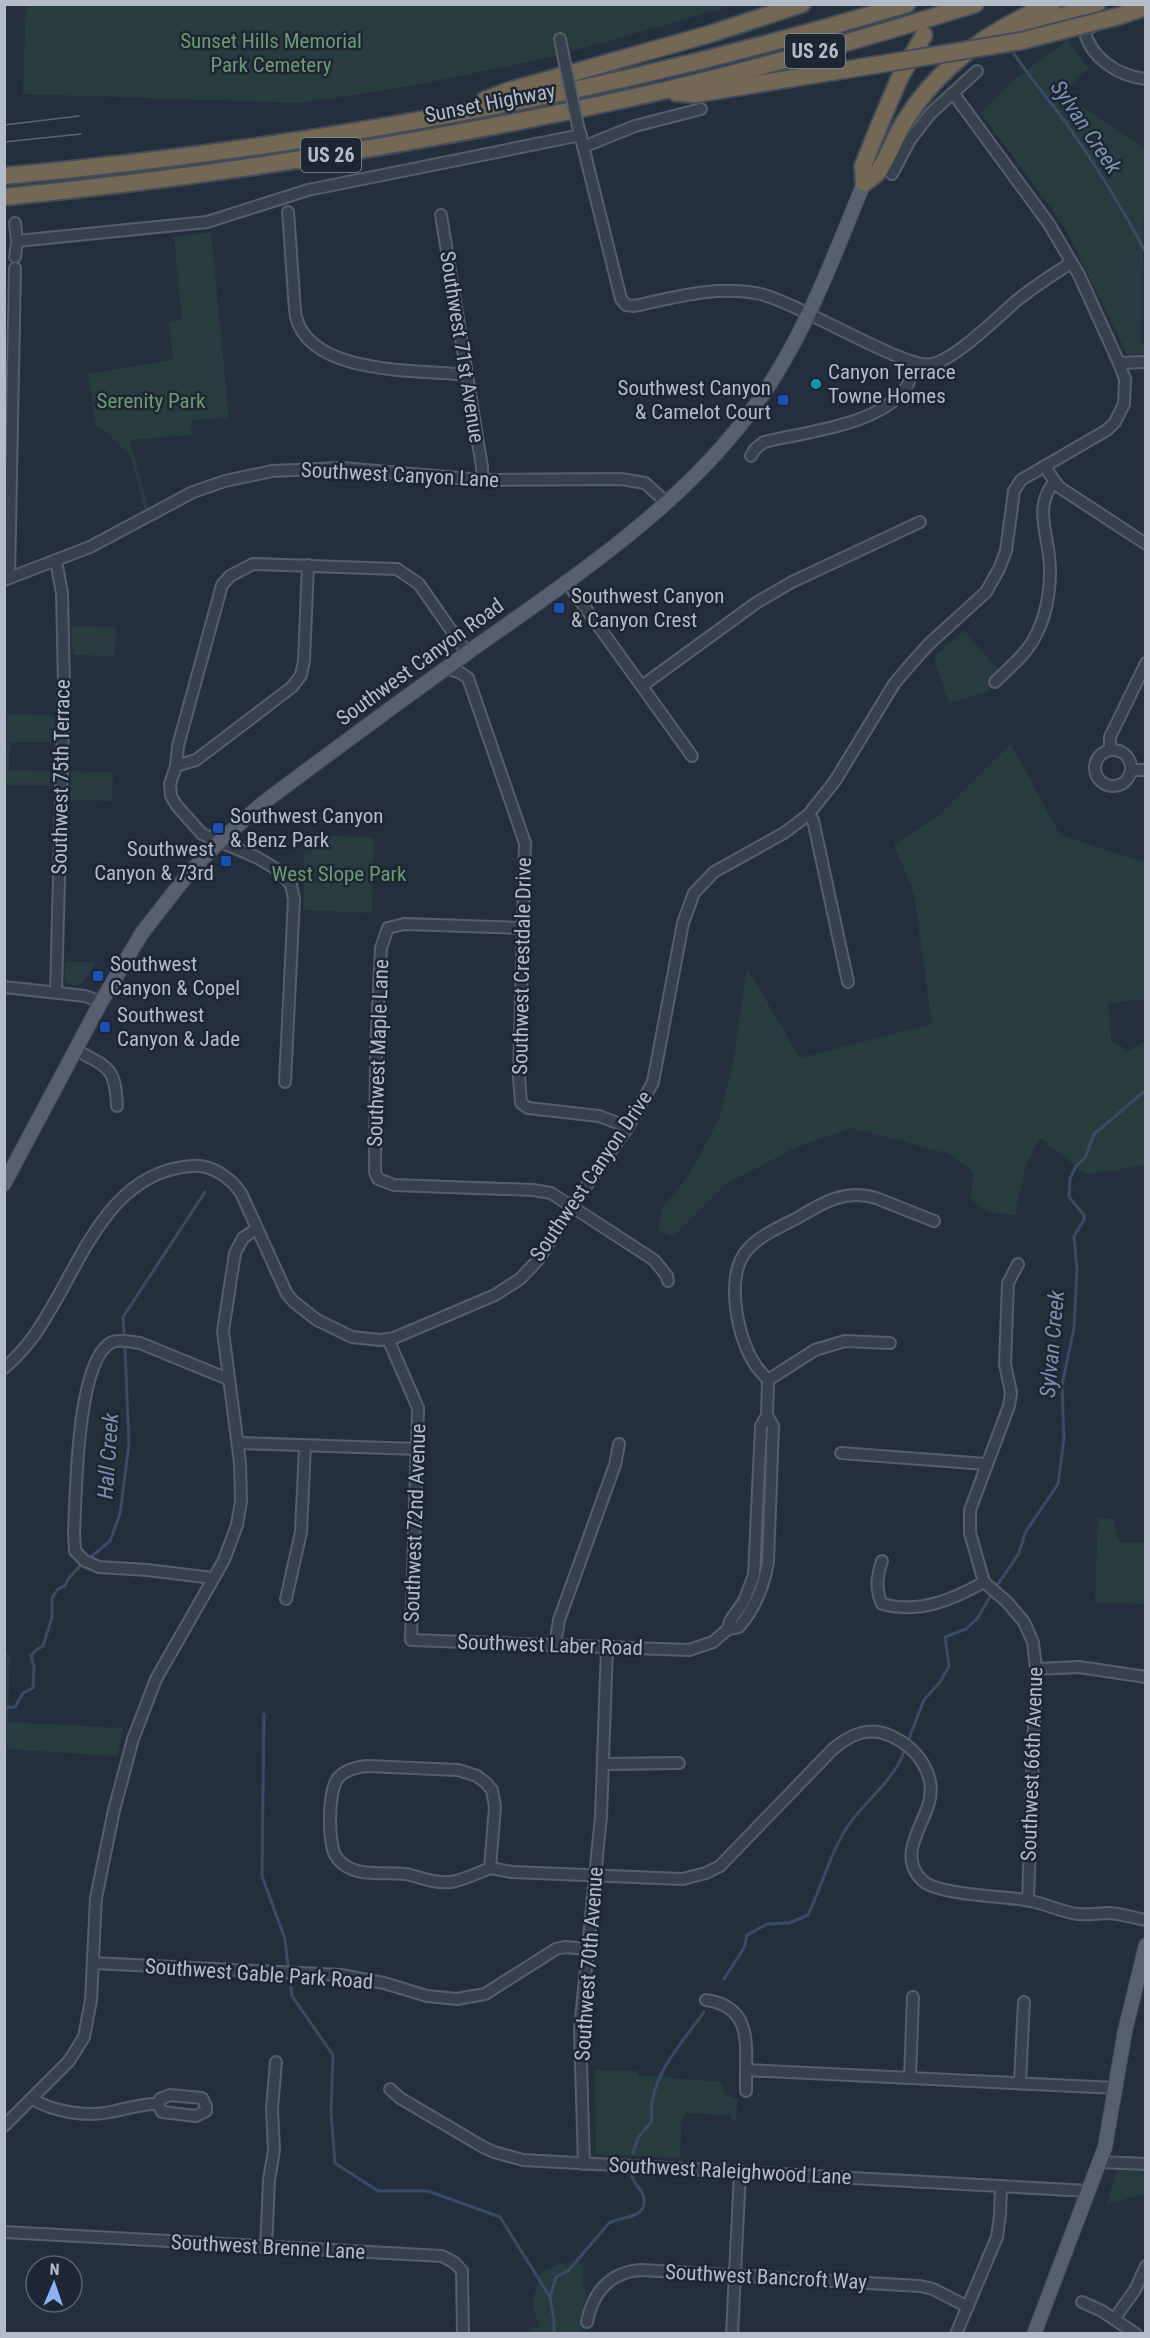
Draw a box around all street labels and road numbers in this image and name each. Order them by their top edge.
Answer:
road number: US 26 [785,34,845,68]
street label: Sunset Highway [423,79,557,127]
road number: US 26 [301,138,361,172]
street label: Southwest 71st Avenue [435,249,489,445]
street label: Southwest Canyon Lane [300,458,500,492]
street label: Southwest Canyon Road [332,593,508,731]
street label: Southwest 75th Terrace [47,679,75,875]
street label: Southwest Crestdale Drive [508,857,536,1075]
street label: Southwest Maple Lane [363,959,393,1147]
street label: Southwest Canyon Drive [525,1086,657,1266]
street label: Southwest 72nd Avenue [400,1423,430,1623]
street label: Southwest Laber Road [457,1630,643,1660]
street label: Southwest 66th Avenue [1017,1666,1047,1862]
street label: Southwest 70th Avenue [570,1866,608,2062]
street label: Southwest Gable Park Road [144,1954,374,1994]
street label: Southwest Raleighwood Lane [608,2153,852,2189]
street label: Southwest Brenne Lane [170,2230,366,2264]
street label: Southwest Bancroft Way [664,2260,868,2294]

